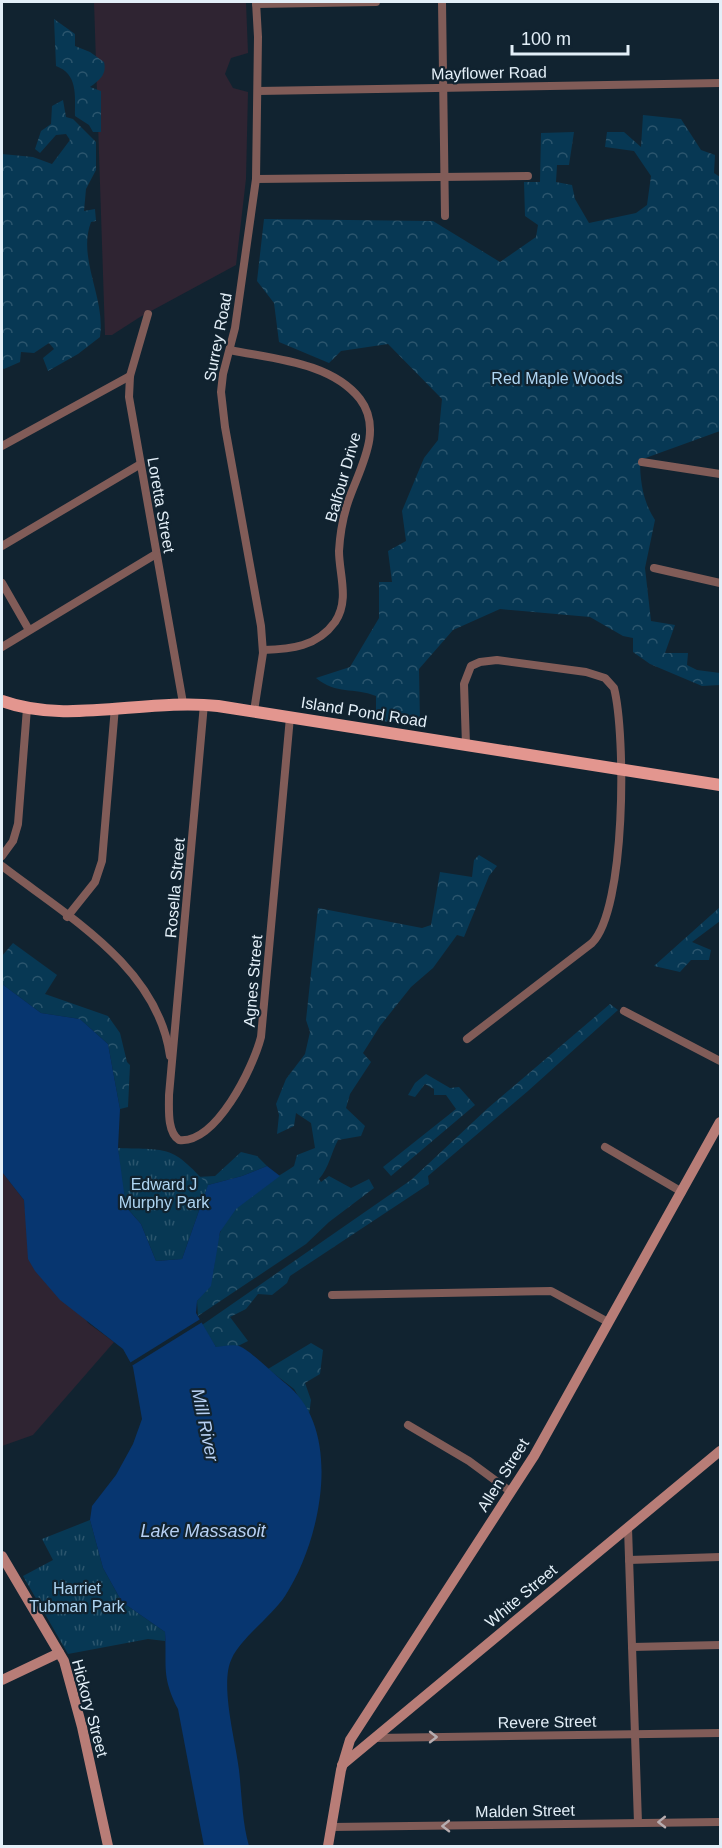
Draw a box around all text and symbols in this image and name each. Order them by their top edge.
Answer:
scale bar [512,18,628,56]
text: 100 m [521,29,571,49]
street label: Mayflower Road [431,63,547,83]
street label: Surrey Road [201,291,235,383]
park label: Red Maple Woods [491,370,623,387]
street label: Balfour Drive [322,430,364,524]
street label: Loretta Street [144,456,178,555]
street label: Island Pond Road [300,694,428,730]
street label: Rosella Street [162,837,188,939]
street label: Agnes Street [241,934,266,1028]
park label: Edward J Murphy Park [119,1176,210,1211]
water label: Mill River [188,1387,223,1464]
street label: Allen Street [474,1435,532,1515]
water label: Lake Massasoit [140,1521,267,1541]
street label: White Street [482,1561,561,1631]
park label: Harriet Tubman Park [29,1580,126,1615]
street label: Hickory Street [69,1657,111,1759]
street label: Revere Street [497,1713,597,1731]
one-way arrow [429,1731,438,1743]
street label: Malden Street [475,1802,576,1820]
one-way arrow [658,1816,667,1829]
one-way arrow [442,1820,451,1832]

